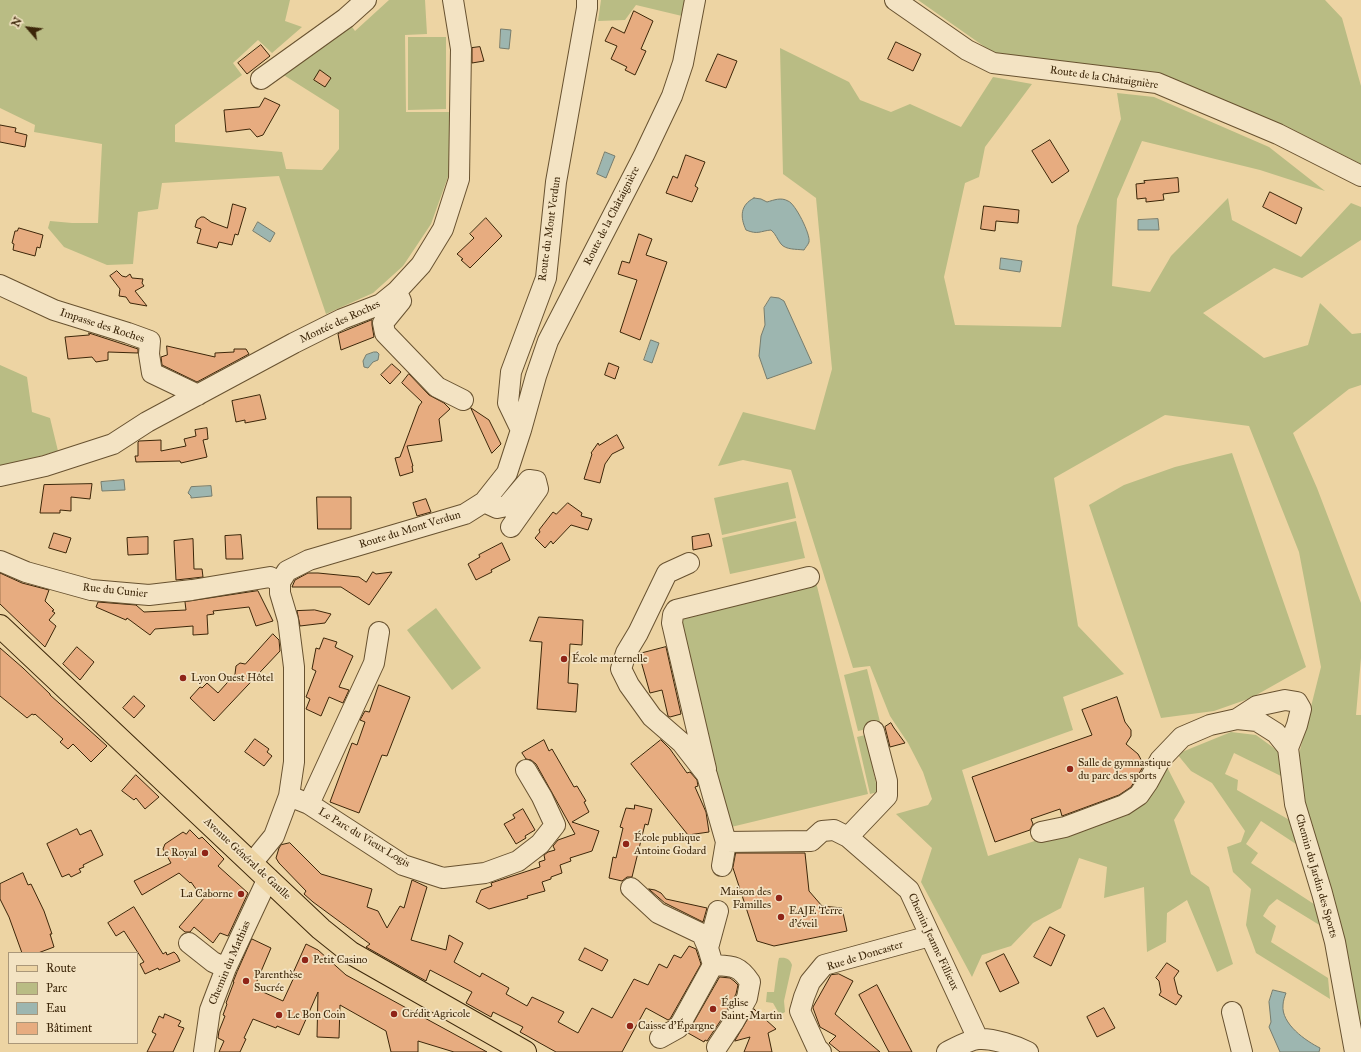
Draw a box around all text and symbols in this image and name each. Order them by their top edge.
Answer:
north arrow [8,8,48,48]
text: N [9,15,25,29]
street label: Route de la Châtaignière [1049,64,1159,92]
street label: Route de la Châtaignière [581,164,643,268]
street label: Route du Mont Verdun [536,176,564,282]
street label: Montée des Roches [298,298,382,346]
street label: Impasse des Roches [58,306,146,346]
street label: Route du Mont Verdun [358,508,462,552]
street label: Rue du Cunier [82,581,148,601]
place label: École maternelle [572,652,648,666]
marker: École maternelle [559,654,569,664]
place label: Lyon Ouest Hôtel [191,671,274,685]
marker: Lyon Ouest Hôtel [178,673,188,683]
place label: Salle de gymnastique du parc des sports [1078,756,1171,782]
marker: Salle de gymnastique du parc des sports [1065,764,1075,774]
street label: Le Parc du Vieux Logis [316,805,412,871]
street label: Chemin du Jardin des Sports [1292,813,1340,939]
street label: Avenue Général de Gaulle [201,815,293,903]
place label: École publique Antoine Godard [634,831,706,857]
marker: École publique Antoine Godard [621,839,631,849]
place label: Le Royal [156,846,197,860]
marker: Le Royal [200,848,210,858]
place label: Maison des Familles [720,885,771,911]
place label: La Caborne [180,887,233,901]
marker: La Caborne [236,889,246,899]
street label: Chemin Jeanne Fillieux [905,891,961,993]
marker: Maison des Familles [774,893,784,903]
place label: EAJE Terre d'éveil [789,904,843,930]
marker: EAJE Terre d'éveil [776,912,786,922]
street label: Chemin du Mathias [206,919,254,1007]
street label: Rue de Doncaster [825,938,905,974]
legend [8,952,138,1044]
place label: Petit Casino [313,953,367,967]
marker: Petit Casino [300,955,310,965]
text: Route [46,961,76,975]
place label: Parenthèse Sucrée [254,968,302,994]
marker: Parenthèse Sucrée [241,976,251,986]
text: Parc [46,981,67,995]
place label: Église Saint-Martin [721,996,782,1022]
text: Eau [46,1001,66,1015]
marker: Église Saint-Martin [708,1004,718,1014]
place label: Crédit Agricole [402,1007,470,1021]
place label: Le Bon Coin [287,1008,345,1022]
marker: Crédit Agricole [389,1009,399,1019]
marker: Le Bon Coin [274,1010,284,1020]
place label: Caisse d'Épargne [638,1019,714,1033]
text: Bâtiment [46,1021,92,1035]
marker: Caisse d'Épargne [625,1021,635,1031]

